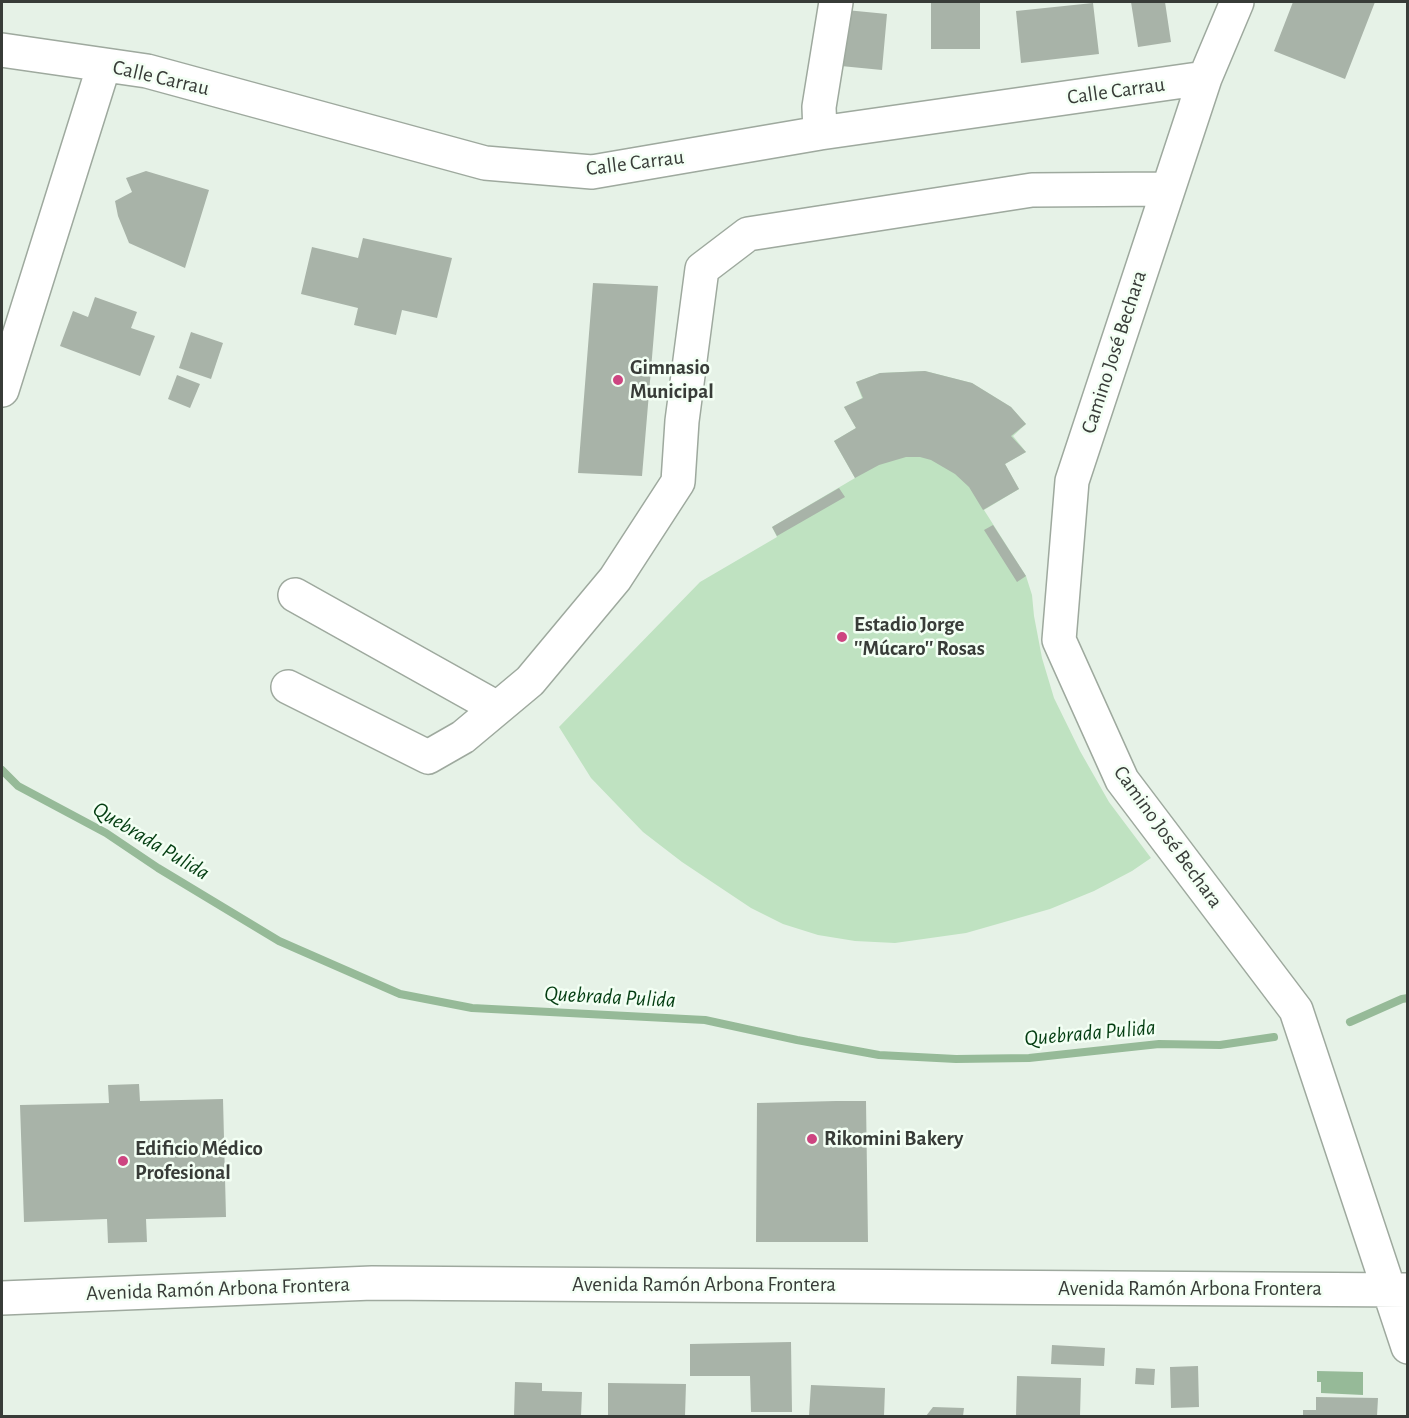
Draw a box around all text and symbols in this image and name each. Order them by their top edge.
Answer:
street label: Calle Carrau [110,55,212,101]
street label: Calle Carrau [1066,72,1166,110]
street label: Calle Carrau [585,145,685,181]
street label: Camino José Bechara [1076,267,1152,437]
place label: Gimnasio Municipal [630,355,714,405]
marker: Gimnasio Municipal [611,373,625,387]
place label: Estadio Jorge ''Múcaro'' Rosas [854,612,985,662]
marker: Estadio Jorge ''Múcaro'' Rosas [835,630,849,644]
street label: Camino José Bechara [1108,761,1228,913]
water label: Quebrada Pulida [88,796,214,886]
water label: Quebrada Pulida [544,980,676,1014]
water label: Quebrada Pulida [1023,1014,1157,1052]
place label: Rikomini Bakery [824,1126,963,1152]
marker: Rikomini Bakery [805,1132,819,1146]
place label: Edificio Médico Profesional [135,1136,263,1186]
marker: Edificio Médico Profesional [116,1154,130,1168]
street label: Avenida Ramón Arbona Frontera [86,1272,350,1306]
street label: Avenida Ramón Arbona Frontera [572,1272,836,1298]
street label: Avenida Ramón Arbona Frontera [1058,1276,1322,1302]

